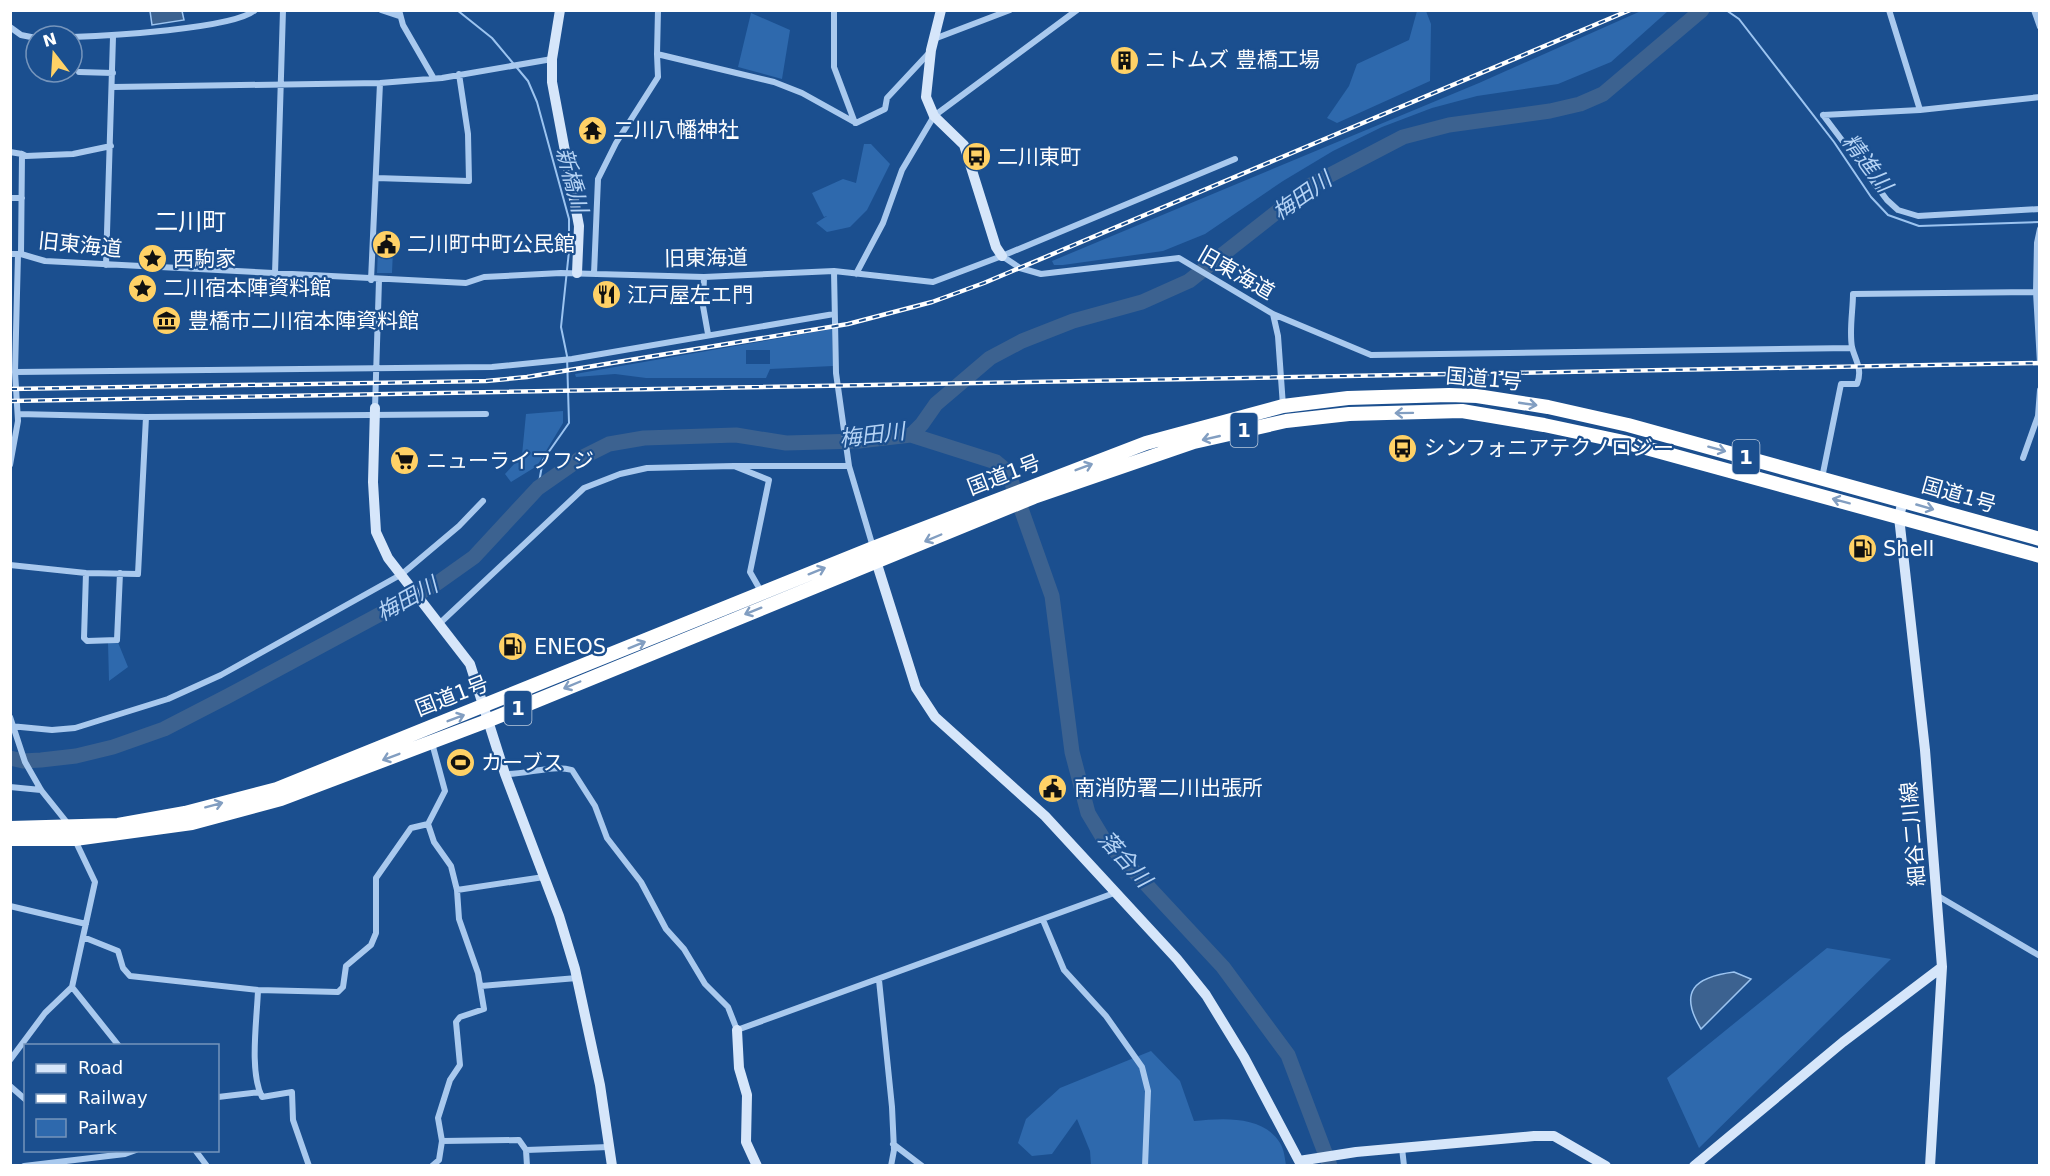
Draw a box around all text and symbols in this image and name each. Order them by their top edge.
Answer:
north arrow [24,24,84,84]
text: N [41,29,59,51]
building icon: ニトムズ 豊橋工場 [1108,44,1140,76]
place label: ニトムズ 豊橋工場 [1145,48,1320,72]
temple icon: 二川八幡神社 [576,114,608,146]
place label: 二川八幡神社 [613,118,739,142]
water label: 精進川 [1837,129,1898,198]
bus stop icon: 二川東町 [960,141,992,173]
water label: 新橋川 [551,145,593,217]
place label: 二川東町 [997,145,1081,169]
water label: 梅田川 [1268,166,1338,225]
district label: 二川町 [154,208,226,236]
public building icon: 二川町中町公民館 [370,228,402,260]
street label: 旧東海道 [37,229,123,261]
place label: 二川町中町公民館 [407,232,575,256]
street label: 旧東海道 [1194,242,1278,304]
place icon: 西駒家 [136,243,168,275]
street label: 旧東海道 [664,245,748,271]
place label: 西駒家 [173,247,236,271]
place icon: 二川宿本陣資料館 [126,272,158,304]
place label: 二川宿本陣資料館 [163,276,331,300]
restaurant icon: 江戸屋左エ門 [590,279,622,311]
place label: 江戸屋左エ門 [627,283,753,307]
museum icon: 豊橋市二川宿本陣資料館 [151,305,183,337]
place label: 豊橋市二川宿本陣資料館 [188,309,419,333]
street label: 国道1号 [1445,364,1523,394]
one-way arrow [1517,398,1537,409]
one-way arrow [1394,407,1414,419]
road number: 1 [1230,413,1258,447]
water label: 梅田川 [838,418,908,451]
bus stop icon: シンフォニアテクノロジー [1387,432,1419,464]
one-way arrow [1202,433,1221,445]
place label: シンフォニアテクノロジー [1424,436,1674,460]
road number: 1 [1732,440,1760,474]
one-way arrow [1707,444,1726,455]
supermarket icon: ニューライフフジ [389,445,421,477]
place label: ニューライフフジ [426,449,594,473]
street label: 国道1号 [964,450,1044,500]
one-way arrow [1074,461,1093,472]
street label: 国道1号 [1919,473,1999,517]
one-way arrow [1832,495,1851,506]
one-way arrow [1915,502,1934,513]
one-way arrow [925,533,943,544]
fuel station icon: Shell [1846,533,1878,565]
place label: Shell [1883,537,1934,561]
one-way arrow [808,565,826,576]
water label: 梅田川 [372,571,444,626]
one-way arrow [744,606,762,617]
fuel station icon: ENEOS [497,631,529,663]
place label: ENEOS [534,635,606,659]
one-way arrow [627,638,646,649]
street label: 国道1号 [412,671,492,721]
one-way arrow [564,680,582,691]
road number: 1 [504,691,532,725]
one-way arrow [446,712,465,723]
sports icon: カーブス [444,747,476,779]
place label: カーブス [481,751,564,775]
one-way arrow [382,752,401,763]
public building icon: 南消防署二川出張所 [1037,772,1069,804]
place label: 南消防署二川出張所 [1074,776,1263,800]
street label: 細谷二川線 [1896,781,1930,887]
one-way arrow [204,799,223,811]
water label: 落合川 [1094,826,1158,893]
legend [24,1044,219,1152]
text: Road [78,1057,123,1078]
text: Railway [78,1087,148,1108]
text: Park [78,1117,117,1138]

